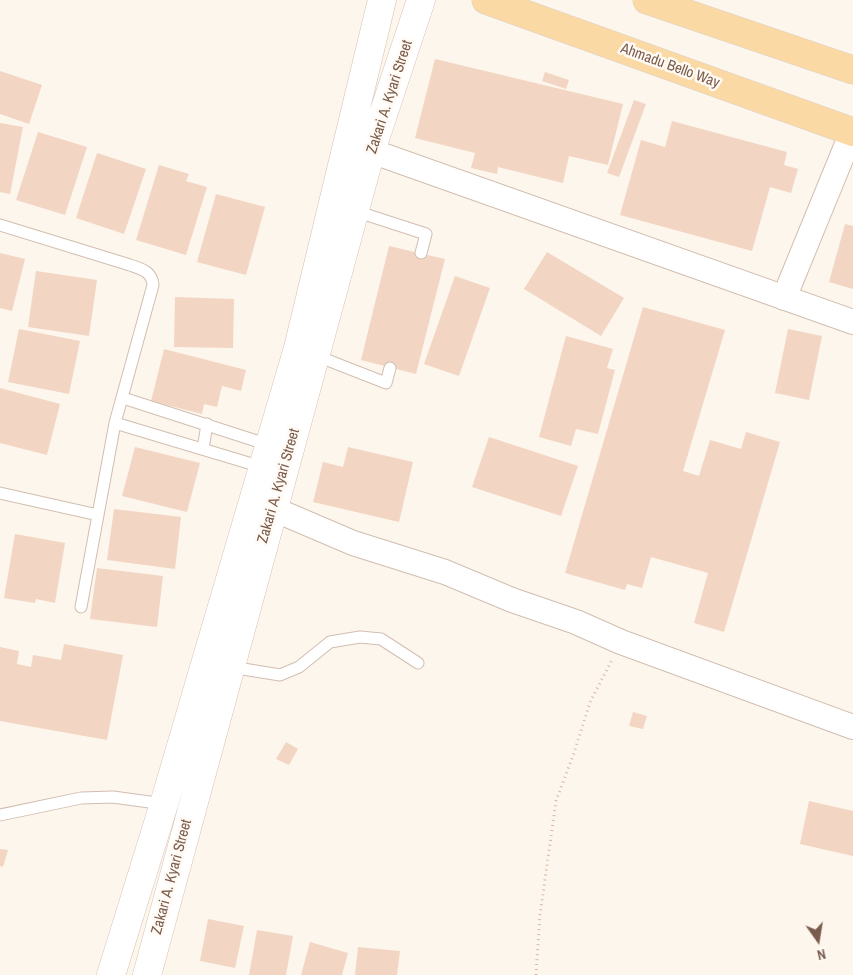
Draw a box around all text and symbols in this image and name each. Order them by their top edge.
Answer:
street label: Zakari A. Kyari Street [363,38,417,156]
street label: Ahmadu Bello Way [618,40,722,92]
street label: Zakari A. Kyari Street [254,427,304,545]
street label: Zakari A. Kyari Street [148,818,196,936]
north arrow [793,915,843,965]
text: N [815,945,827,964]

